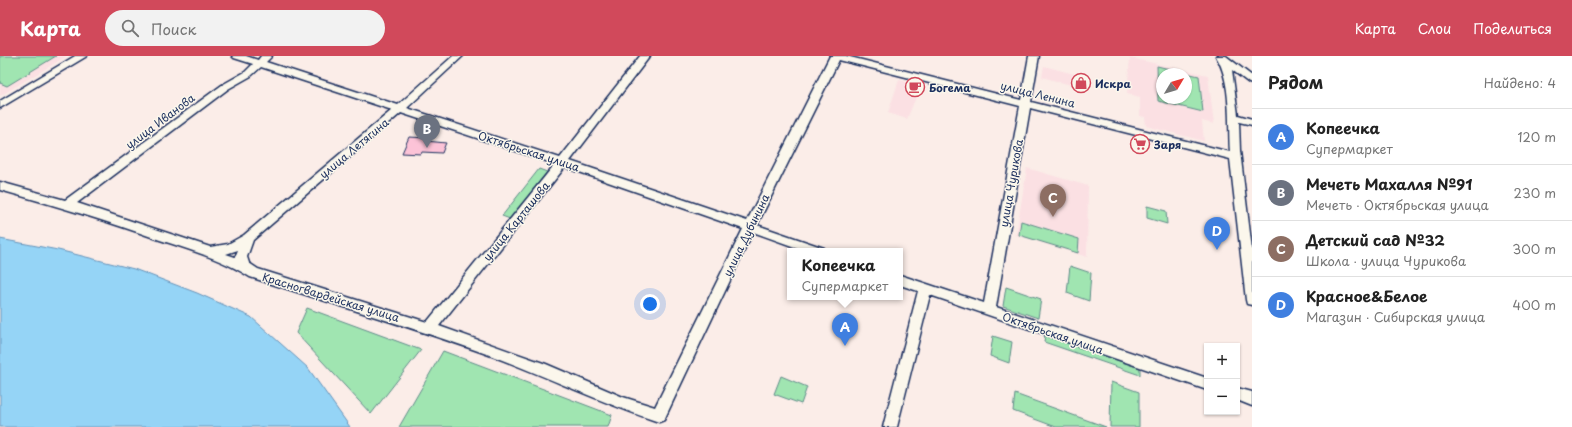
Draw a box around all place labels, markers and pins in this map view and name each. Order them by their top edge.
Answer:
shop icon: Искра [1070,72,1092,94]
place label: Искра [1095,75,1131,92]
cafe icon: Богема [904,76,926,98]
place label: Богема [929,79,971,96]
pin: B [414,115,440,148]
supermarket icon: Заря [1129,133,1151,155]
place label: Заря [1153,136,1181,153]
pin: C [1040,184,1066,217]
pin: D [1204,217,1230,250]
pin: A [832,313,858,346]

